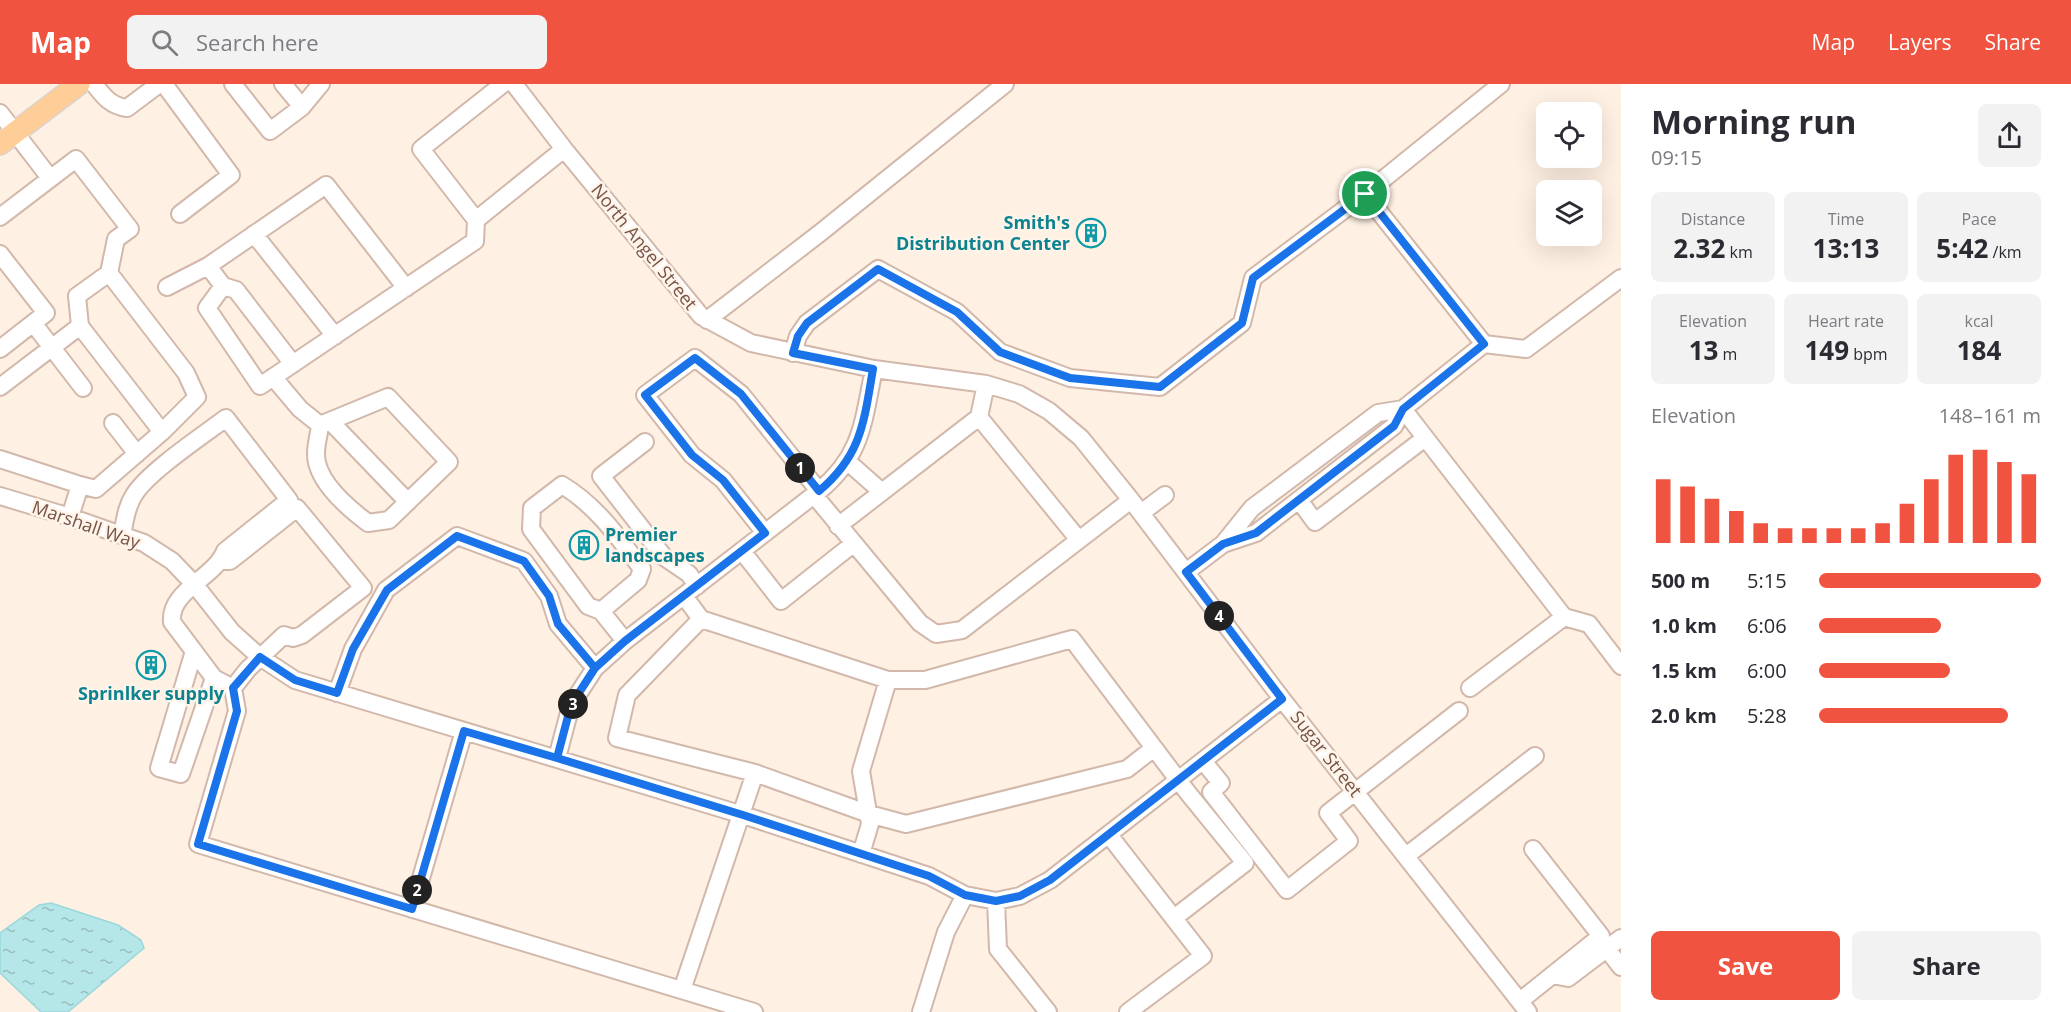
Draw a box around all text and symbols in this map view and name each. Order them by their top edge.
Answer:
search box [127,15,547,69]
text: Map [30,23,91,61]
icon: search [148,26,181,59]
text: Search here [196,27,319,57]
text: Map [1812,28,1855,56]
text: Layers [1888,28,1952,56]
text: Share [1985,28,2041,56]
text: Morning run [1651,99,1857,144]
map controls [1536,102,1602,246]
button: locate [1536,102,1602,168]
button: share [1978,104,2041,167]
text: 09:15 [1651,144,1702,171]
pin [1339,168,1390,219]
icon: arrive [1348,177,1381,210]
street label: North Angel Street [586,178,703,314]
button: layers [1536,180,1602,246]
text: Distance [1681,208,1745,230]
text: Time [1828,208,1864,230]
text: Pace [1961,208,1997,230]
place label: Smith's Distribution Center [896,210,1070,255]
building icon: Smith's Distribution Center [1075,217,1107,249]
text: 2.32 [1673,230,1725,266]
text: 13:13 [1813,230,1879,266]
text: 5:42 [1936,230,1988,266]
text: km [1725,241,1753,263]
text: /km [1988,241,2022,263]
text: Elevation [1679,310,1747,332]
text: Heart rate [1808,310,1884,332]
text: kcal [1965,310,1994,332]
text: 13 [1689,332,1718,368]
text: 149 [1804,332,1849,368]
text: 184 [1957,332,2001,368]
text: m [1718,343,1737,365]
text: bpm [1849,343,1888,365]
text: Elevation [1651,402,1736,429]
text: 148–161 m [1939,402,2041,429]
pin: 1 [785,453,815,483]
text: 1 [795,457,805,479]
street label: Marshall Way [29,494,144,554]
place label: Premier landscapes [605,522,705,567]
building icon: Premier landscapes [568,529,600,561]
text: 500 m [1651,567,1710,594]
text: 5:15 [1747,567,1787,594]
pin: 4 [1204,601,1234,631]
text: 4 [1214,605,1224,627]
text: 1.0 km [1651,612,1717,639]
text: 6:06 [1747,612,1787,639]
building icon: Sprinlker supply [135,649,167,681]
text: 1.5 km [1651,657,1717,684]
text: 6:00 [1747,657,1787,684]
place label: Sprinlker supply [78,681,225,705]
pin: 3 [558,689,588,719]
text: 3 [568,693,578,715]
text: 2.0 km [1651,702,1717,729]
text: 5:28 [1747,702,1787,729]
street label: Sugar Street [1286,705,1368,801]
pin: 2 [402,875,432,905]
text: 2 [412,879,422,901]
button: Save [1651,931,1840,1000]
button: Share [1852,931,2041,1000]

